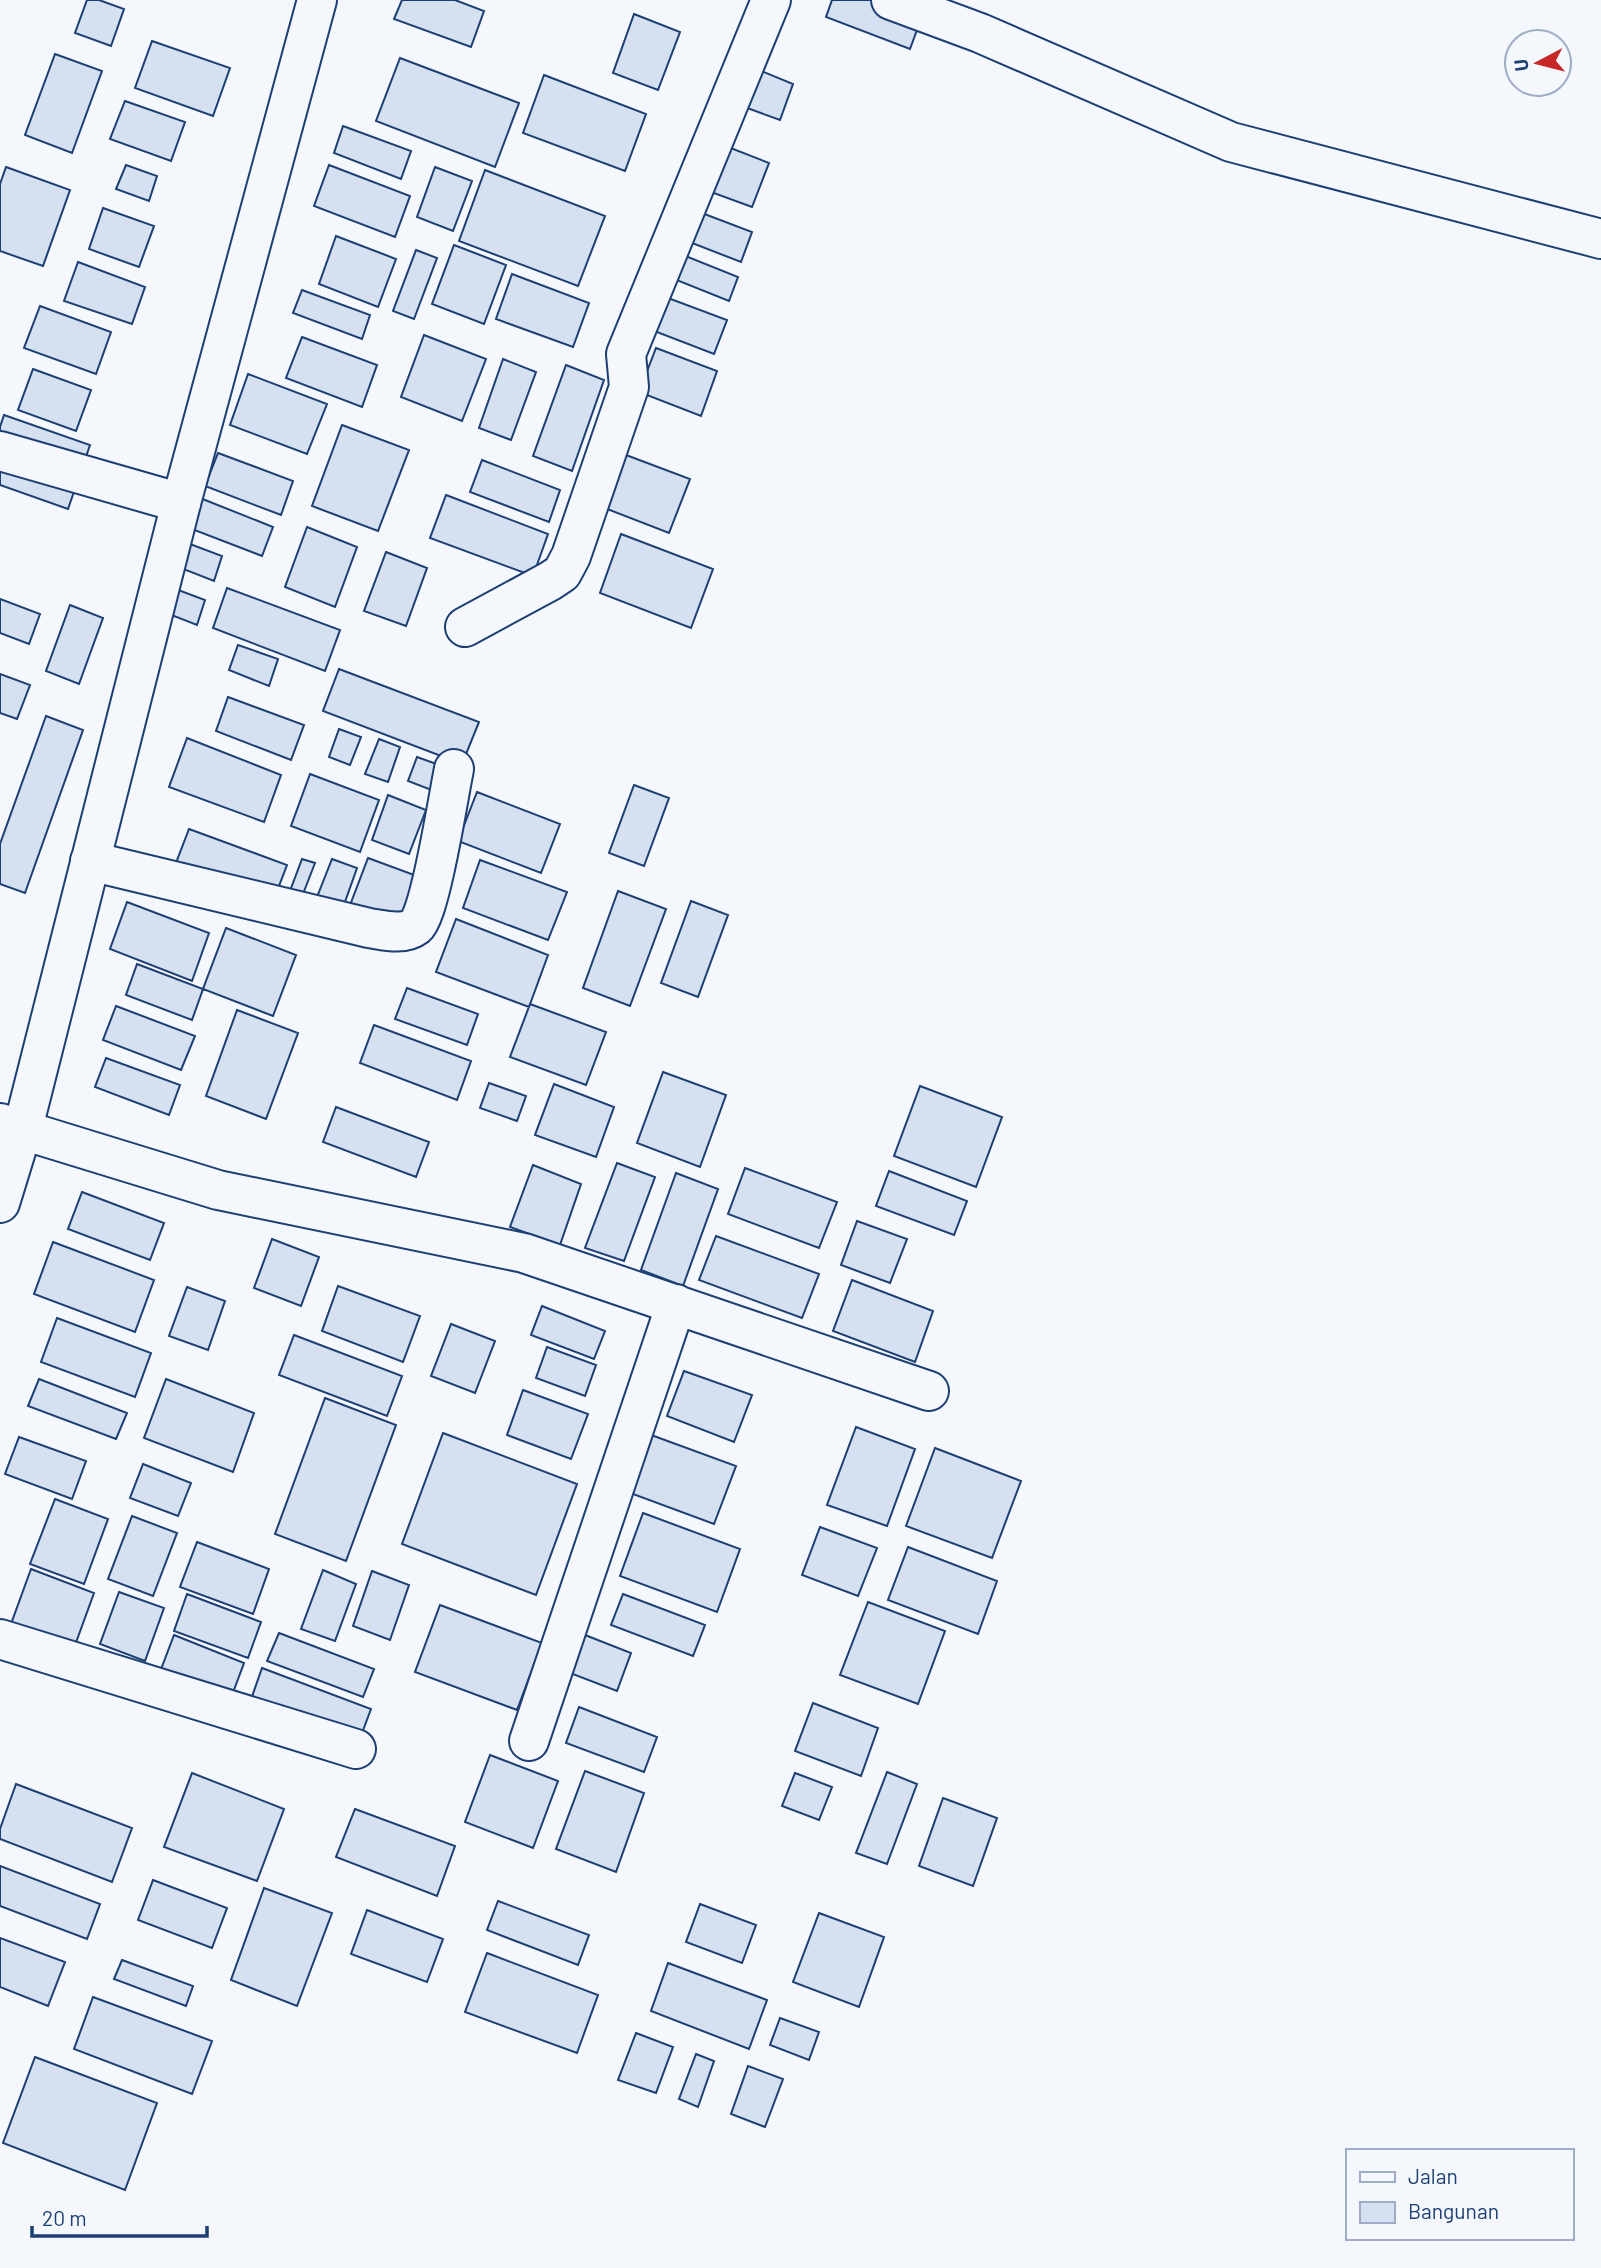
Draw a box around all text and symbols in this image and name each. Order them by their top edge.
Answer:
north arrow [1503,28,1573,98]
text: U [1508,58,1533,72]
legend [1346,2149,1573,2240]
text: Jalan [1408,2163,1458,2188]
scale bar [32,2194,206,2238]
text: Bangunan [1408,2198,1499,2223]
text: 20 m [42,2205,87,2230]

